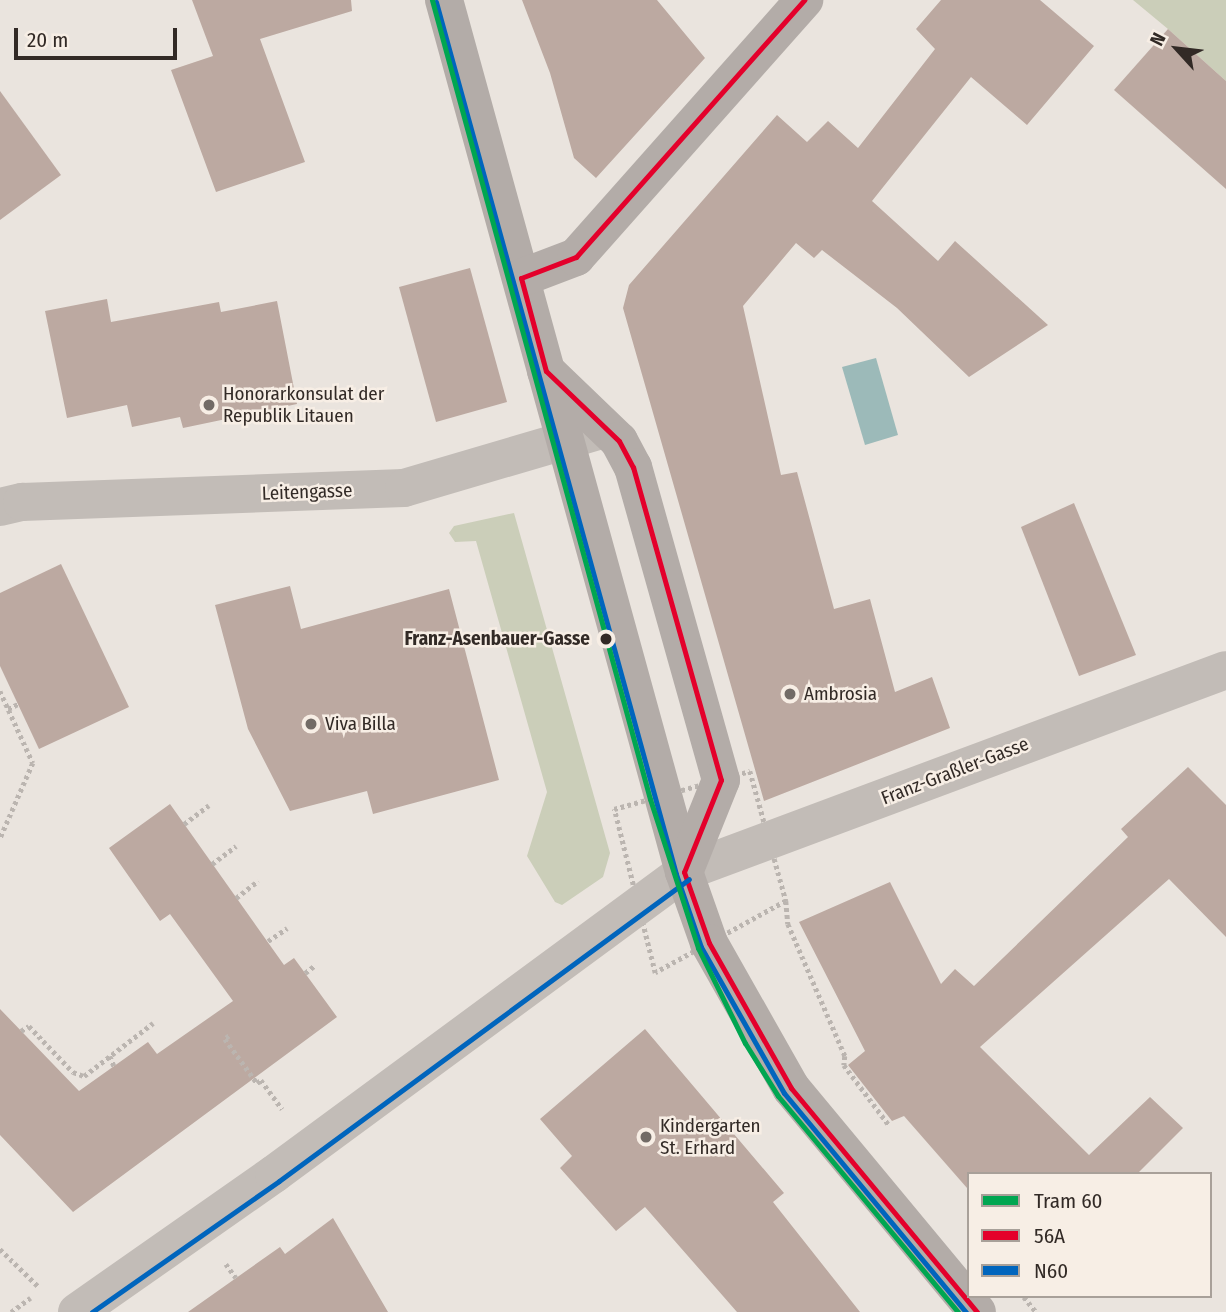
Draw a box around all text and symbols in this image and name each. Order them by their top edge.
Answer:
scale bar [18,14,180,58]
north arrow [1142,14,1212,84]
text: 20 m [27,27,68,53]
text: N [1145,29,1171,50]
place label: Honorarkonsulat der Republik Litauen [223,383,384,427]
marker: Honorarkonsulat der Republik Litauen [201,397,217,413]
street label: Leitengasse [261,479,353,505]
place label: Franz-Asenbauer-Gasse [405,628,590,650]
marker: Franz-Asenbauer-Gasse [596,629,616,649]
place label: Ambrosia [804,683,877,705]
marker: Ambrosia [782,686,798,702]
place label: Viva Billa [325,713,396,735]
marker: Viva Billa [303,716,319,732]
street label: Franz-Graßler-Gasse [878,732,1032,810]
place label: Kindergarten St. Erhard [660,1115,761,1159]
marker: Kindergarten St. Erhard [638,1129,654,1145]
legend [967,1172,1212,1298]
text: Tram 60 [1034,1188,1103,1214]
text: 56A [1034,1223,1065,1249]
text: N60 [1034,1258,1068,1284]

